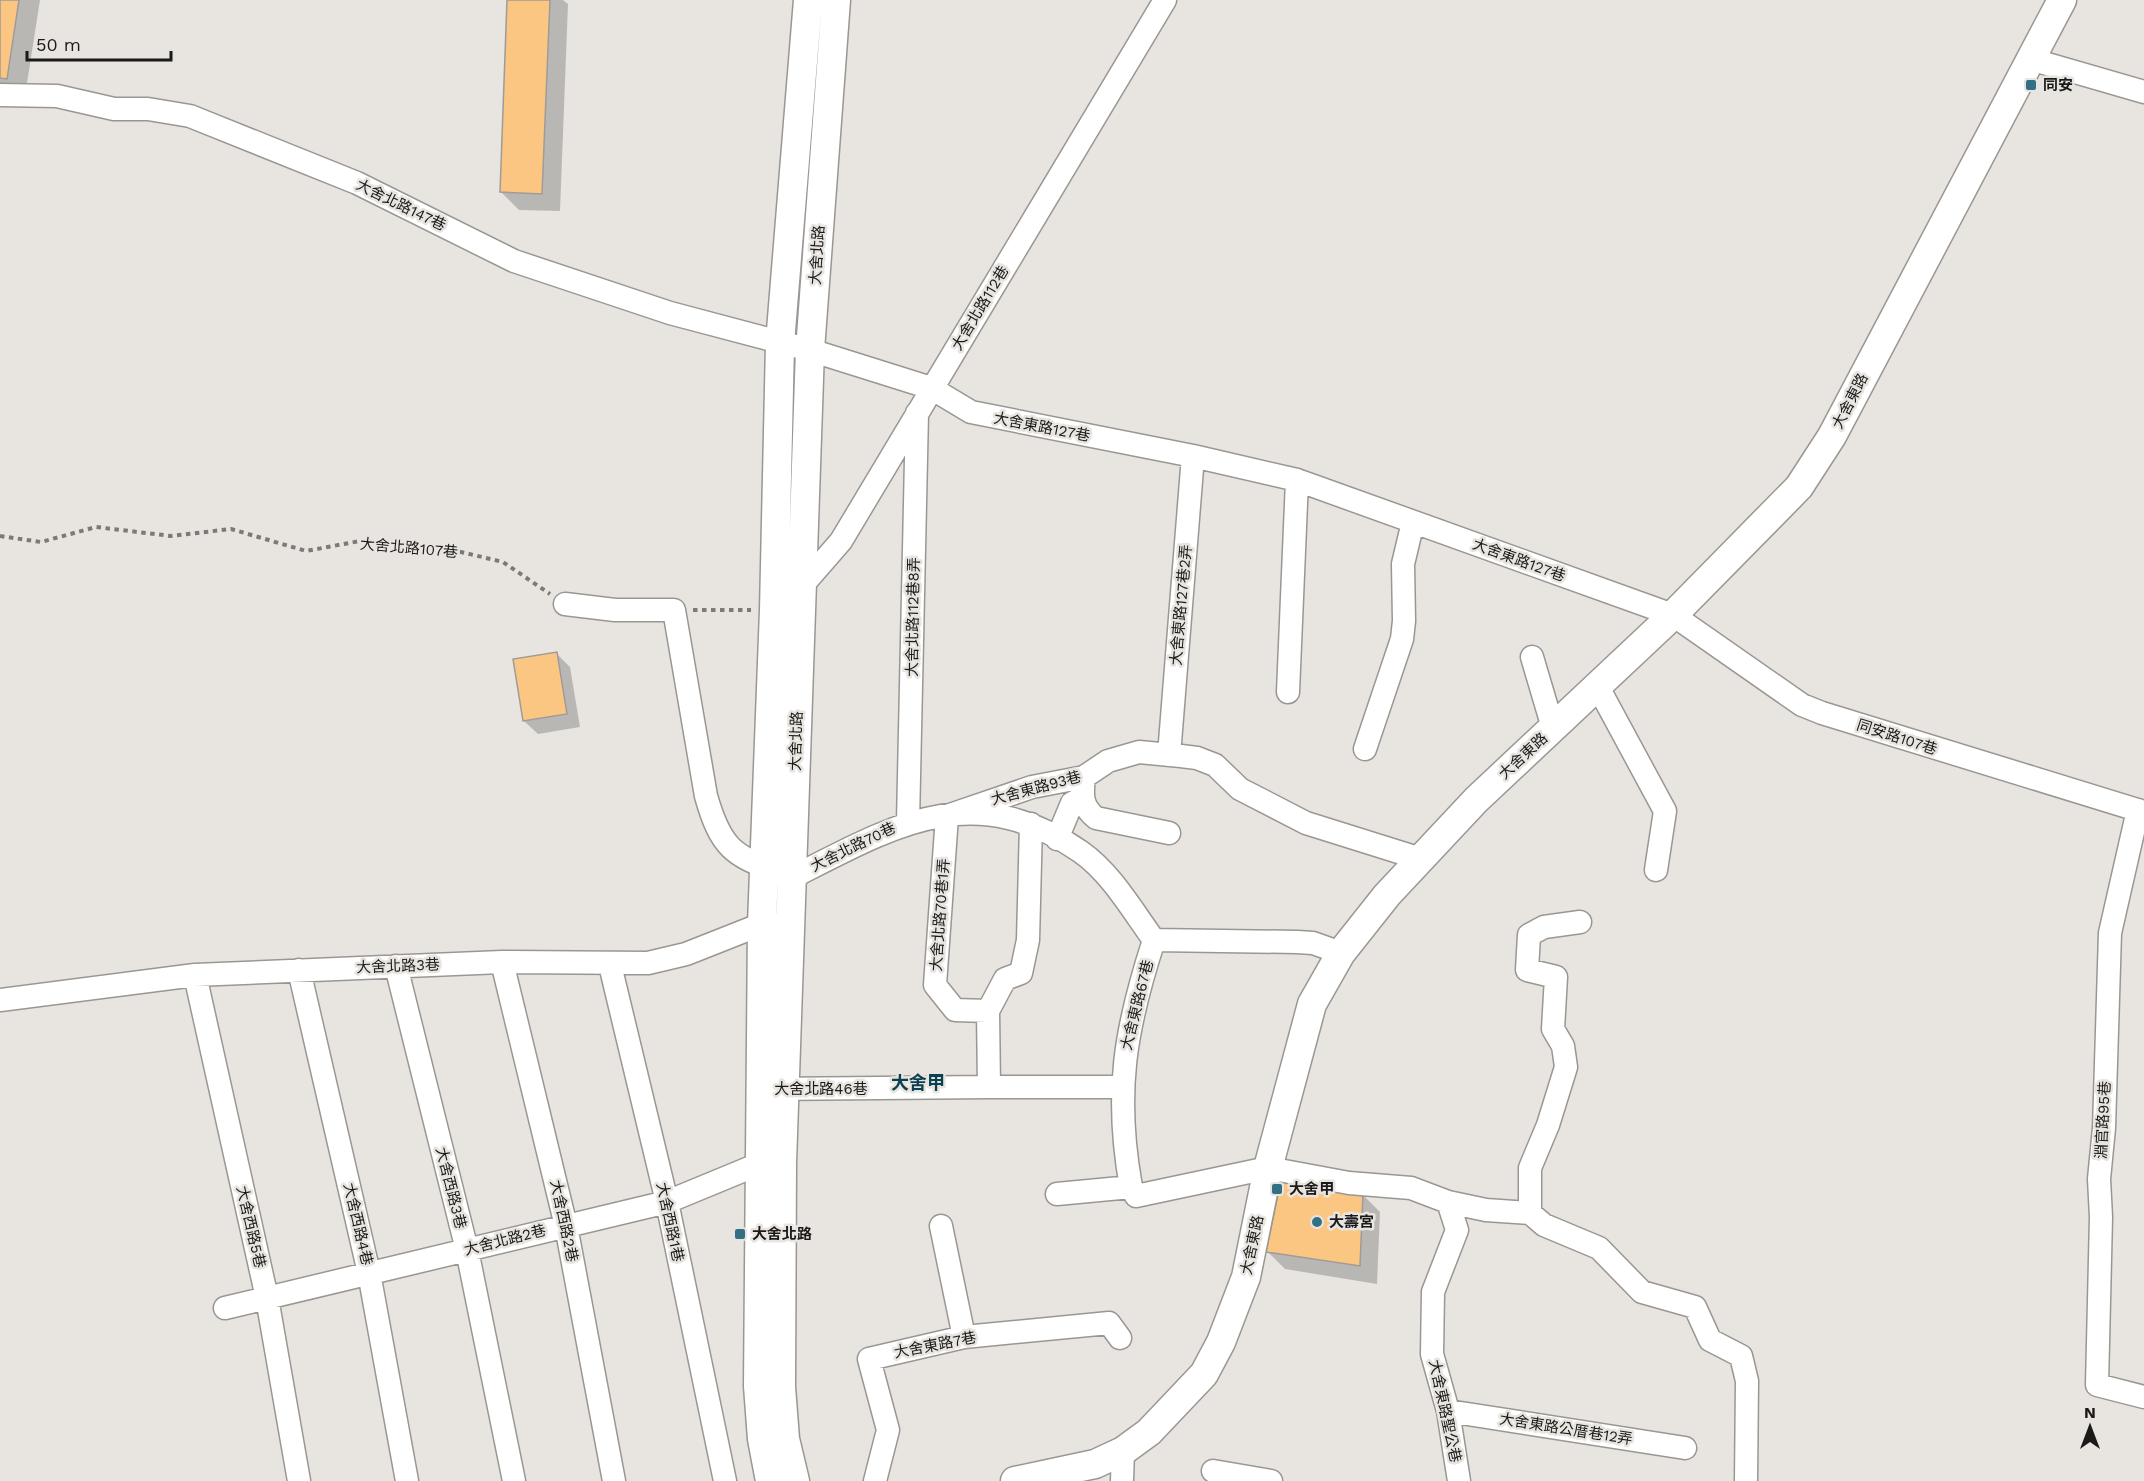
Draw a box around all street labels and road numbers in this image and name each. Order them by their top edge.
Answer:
street label: 大舍北路147巷 [353,175,449,235]
street label: 大舍北路 [806,224,828,286]
street label: 大舍北路112巷 [948,262,1012,354]
street label: 大舍東路 [1828,370,1872,432]
street label: 大舍東路127巷 [992,409,1092,445]
street label: 大舍北路107巷 [359,535,459,561]
street label: 大舍東路127巷 [1470,535,1568,585]
street label: 大舍東路127巷2弄 [1167,544,1195,666]
street label: 大舍北路112巷8弄 [903,557,923,677]
street label: 大舍北路 [786,711,806,771]
street label: 同安路107巷 [1855,716,1939,758]
street label: 大舍東路 [1495,729,1551,783]
street label: 大舍東路93巷 [989,767,1083,809]
street label: 大舍北路70巷 [808,819,898,875]
street label: 大舍北路70巷1弄 [927,858,953,972]
street label: 大舍北路3巷 [356,956,440,976]
street label: 大舍東路67巷 [1117,958,1157,1052]
street label: 大舍北路46巷 [774,1080,868,1098]
street label: 淵官路95巷 [2092,1081,2114,1159]
street label: 大舍西路3巷 [432,1145,470,1231]
street label: 大舍西路2巷 [546,1178,582,1264]
street label: 大舍西路4巷 [340,1181,376,1267]
street label: 大舍西路1巷 [653,1181,687,1263]
street label: 大舍西路5巷 [233,1184,269,1270]
street label: 大舍東路 [1237,1214,1267,1276]
street label: 大舍北路2巷 [462,1221,548,1259]
street label: 大舍東路7巷 [892,1328,978,1362]
street label: 大舍東路聖公巷 [1425,1358,1465,1464]
street label: 大舍東路公厝巷12弄 [1498,1410,1634,1448]

